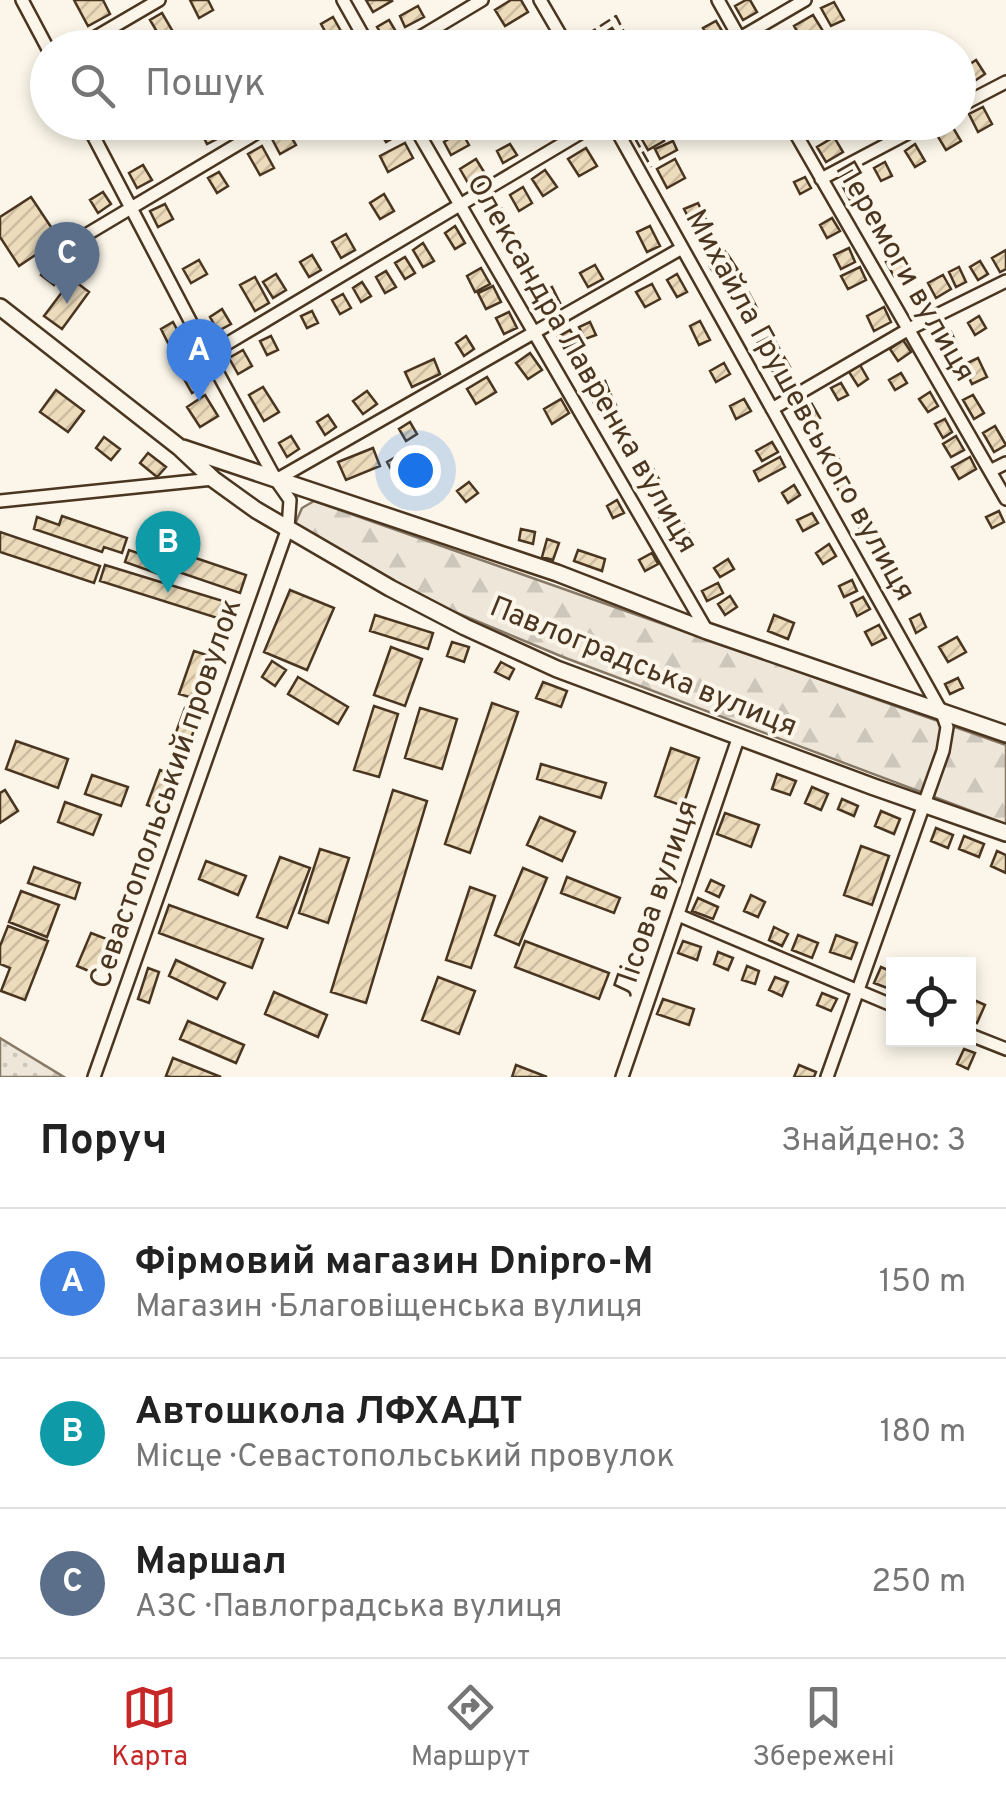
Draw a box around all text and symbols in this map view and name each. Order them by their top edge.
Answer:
search box [30,30,976,140]
icon: search [65,58,120,113]
text: Пошук [145,61,266,110]
street label: Перемоги вулиця [826,155,982,389]
street label: Олександра Лавренка вулиця [457,168,705,560]
street label: Михайла Грушевського вулиця [676,204,922,608]
pin: C [34,222,100,304]
pin: A [166,318,232,401]
your location [390,445,441,496]
pin: B [136,510,200,593]
street label: Павлоградська вулиця [484,589,802,747]
street label: Севастопольський провулок [83,594,251,994]
street label: Лісова вулиця [606,796,708,1002]
map controls [886,957,976,1047]
button: locate [886,957,976,1047]
text: Поруч [40,1116,167,1169]
text: Знайдено: 3 [781,1122,966,1162]
text: Фірмовий магазин Dnipro-M [135,1239,653,1288]
text: A [61,1263,84,1303]
text: 150 m [879,1263,966,1303]
text: Магазин · Благовіщенська вулиця [135,1288,643,1328]
text: Автошкола ЛФХАДТ [135,1389,523,1438]
text: B [61,1413,84,1453]
text: 180 m [880,1413,966,1453]
text: Місце · Севастопольський провулок [135,1438,675,1478]
text: Маршал [135,1539,287,1588]
text: C [62,1563,83,1603]
text: 250 m [871,1563,966,1603]
text: АЗС · Павлоградська вулиця [135,1588,562,1628]
tab: Карта [111,1680,188,1776]
tab: Маршрут [411,1680,530,1776]
tab: Збережені [753,1680,895,1776]

